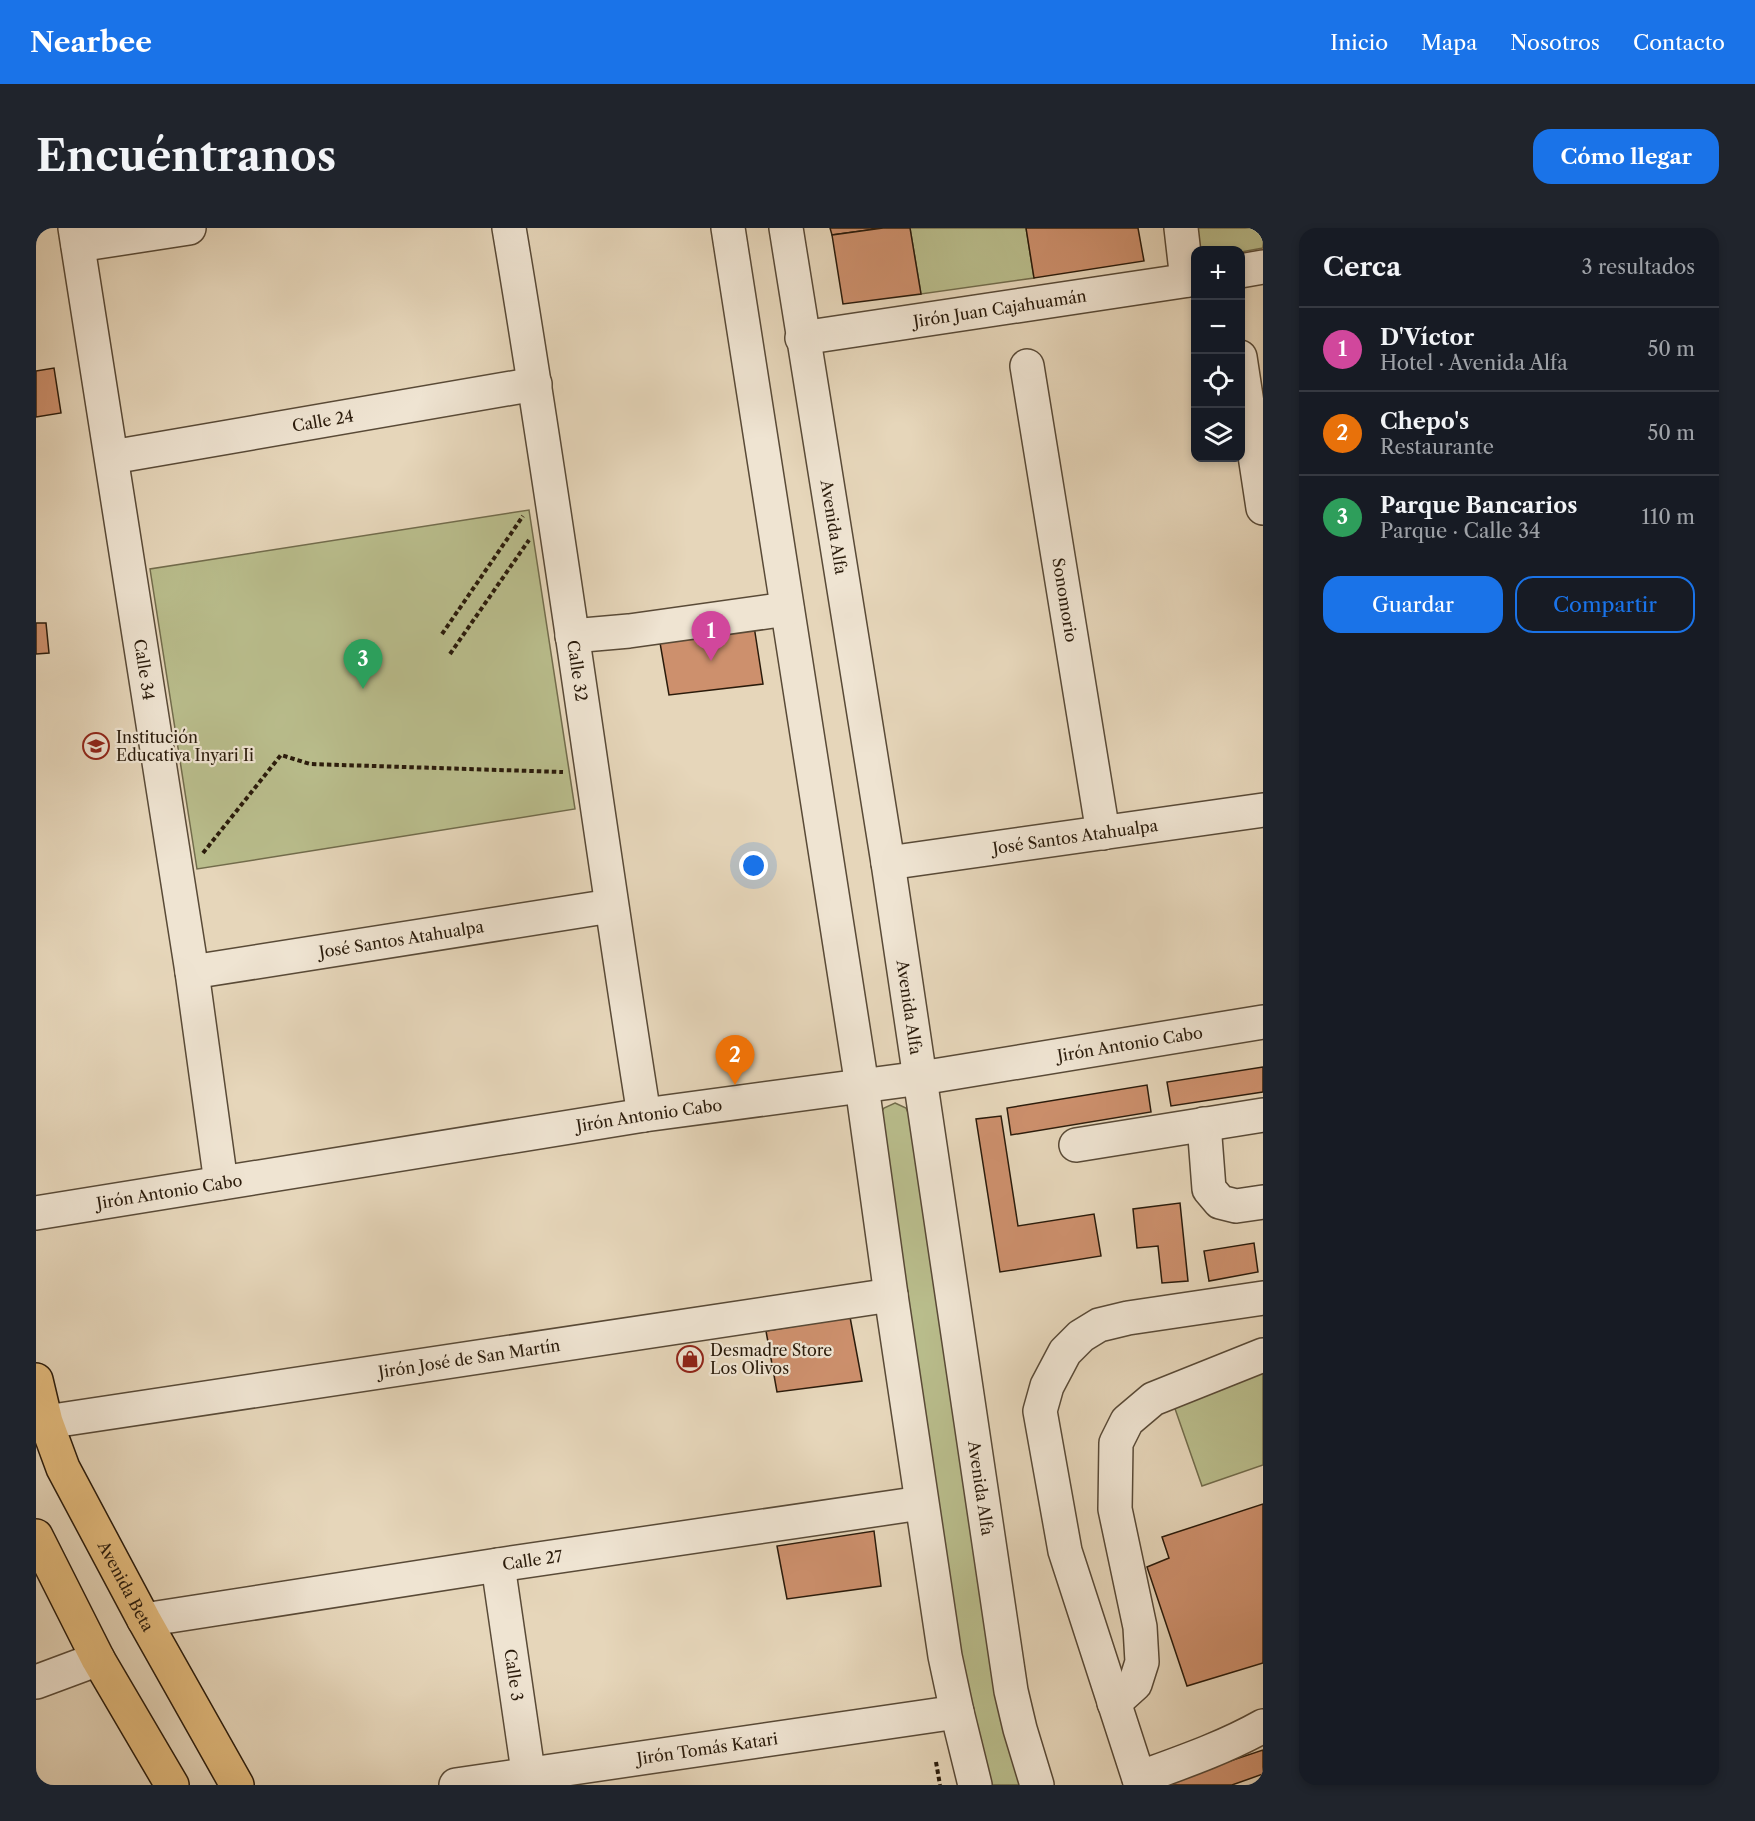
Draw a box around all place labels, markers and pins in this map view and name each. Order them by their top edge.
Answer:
pin: 1 [692,612,730,661]
pin: 3 [344,640,382,689]
place label: Institución Educativa Inyari Ii [116,727,254,765]
school or university icon: Institución Educativa Inyari Ii [81,731,111,761]
pin: 2 [716,1036,754,1085]
place label: Desmadre Store Los Olivos [710,1340,832,1378]
shop icon: Desmadre Store Los Olivos [675,1344,705,1374]

